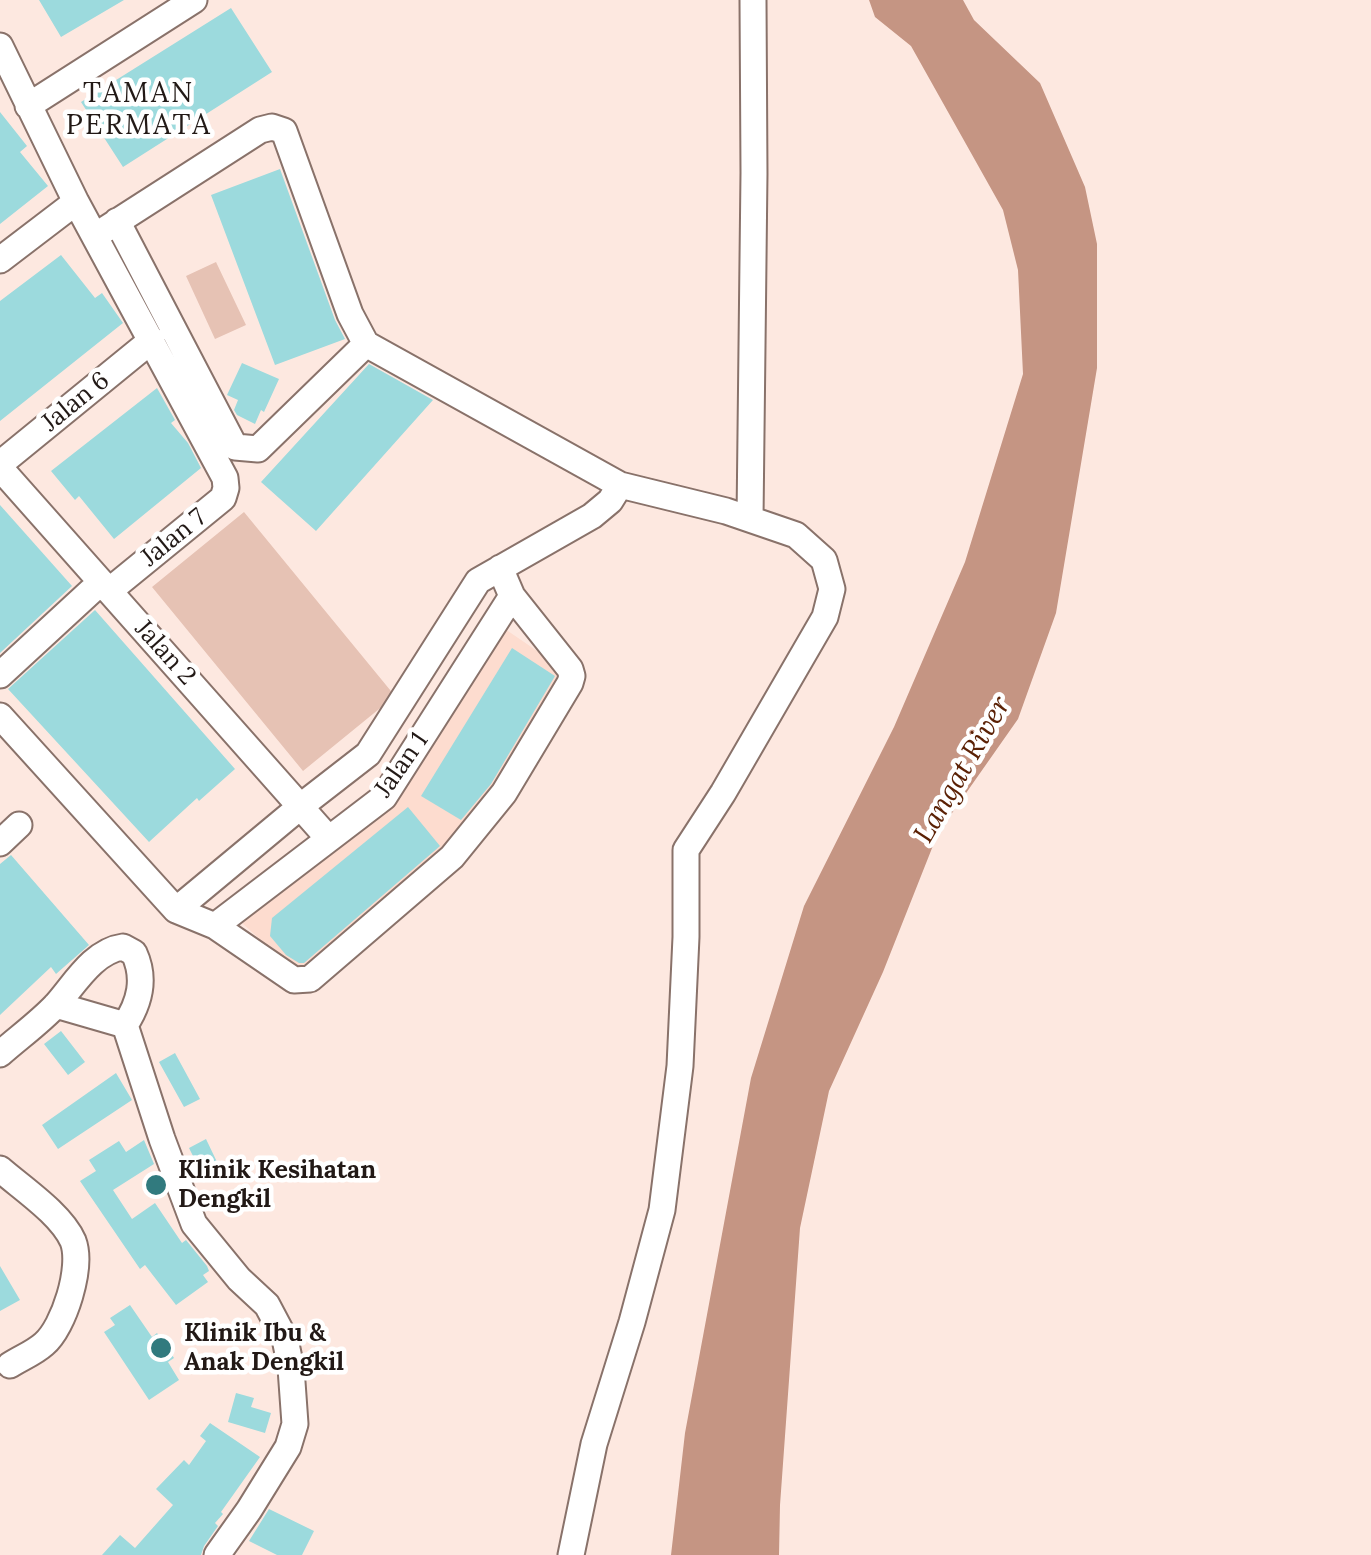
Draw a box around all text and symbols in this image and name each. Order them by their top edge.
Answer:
district label: TAMAN PERMATA [66,77,212,143]
street label: Jalan 6 [36,366,116,438]
street label: Jalan 7 [135,503,213,573]
street label: Jalan 2 [128,614,202,692]
water label: Langat River [908,691,1018,849]
street label: Jalan 1 [369,727,435,803]
place label: Klinik Kesihatan Dengkil [178,1156,376,1215]
marker: Klinik Kesihatan Dengkil [143,1172,169,1198]
place label: Klinik Ibu & Anak Dengkil [184,1319,344,1378]
marker: Klinik Ibu & Anak Dengkil [148,1335,174,1361]

